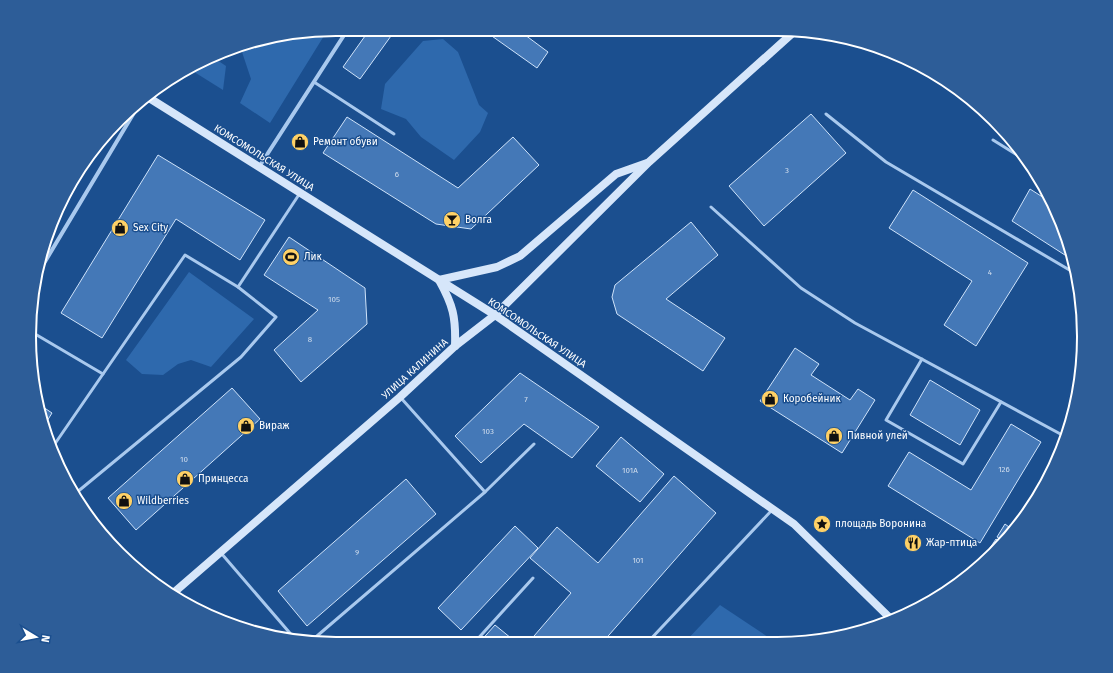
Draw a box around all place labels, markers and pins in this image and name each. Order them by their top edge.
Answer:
shop icon: Ремонт обуви [290,132,310,152]
place label: Ремонт обуви [313,136,378,148]
bar icon: Волга [442,210,462,230]
place label: Волга [465,214,492,226]
shop icon: Sex City [110,218,130,238]
place label: Sex City [133,222,168,234]
sports icon: Лик [281,247,301,267]
place label: Лик [304,251,323,263]
shop icon: Коробейник [760,389,780,409]
place label: Коробейник [783,393,842,405]
shop icon: Вираж [236,416,256,436]
place label: Вираж [259,420,290,432]
shop icon: Пивной улей [824,426,844,446]
place label: Пивной улей [847,430,908,442]
shop icon: Принцесса [175,469,195,489]
place label: Принцесса [198,473,249,485]
shop icon: Wildberries [114,491,134,511]
place label: Wildberries [137,495,189,507]
place icon: площадь Воронина [812,514,832,534]
place label: площадь Воронина [835,518,926,530]
restaurant icon: Жар-птица [903,533,923,553]
place label: Жар-птица [926,537,977,549]

